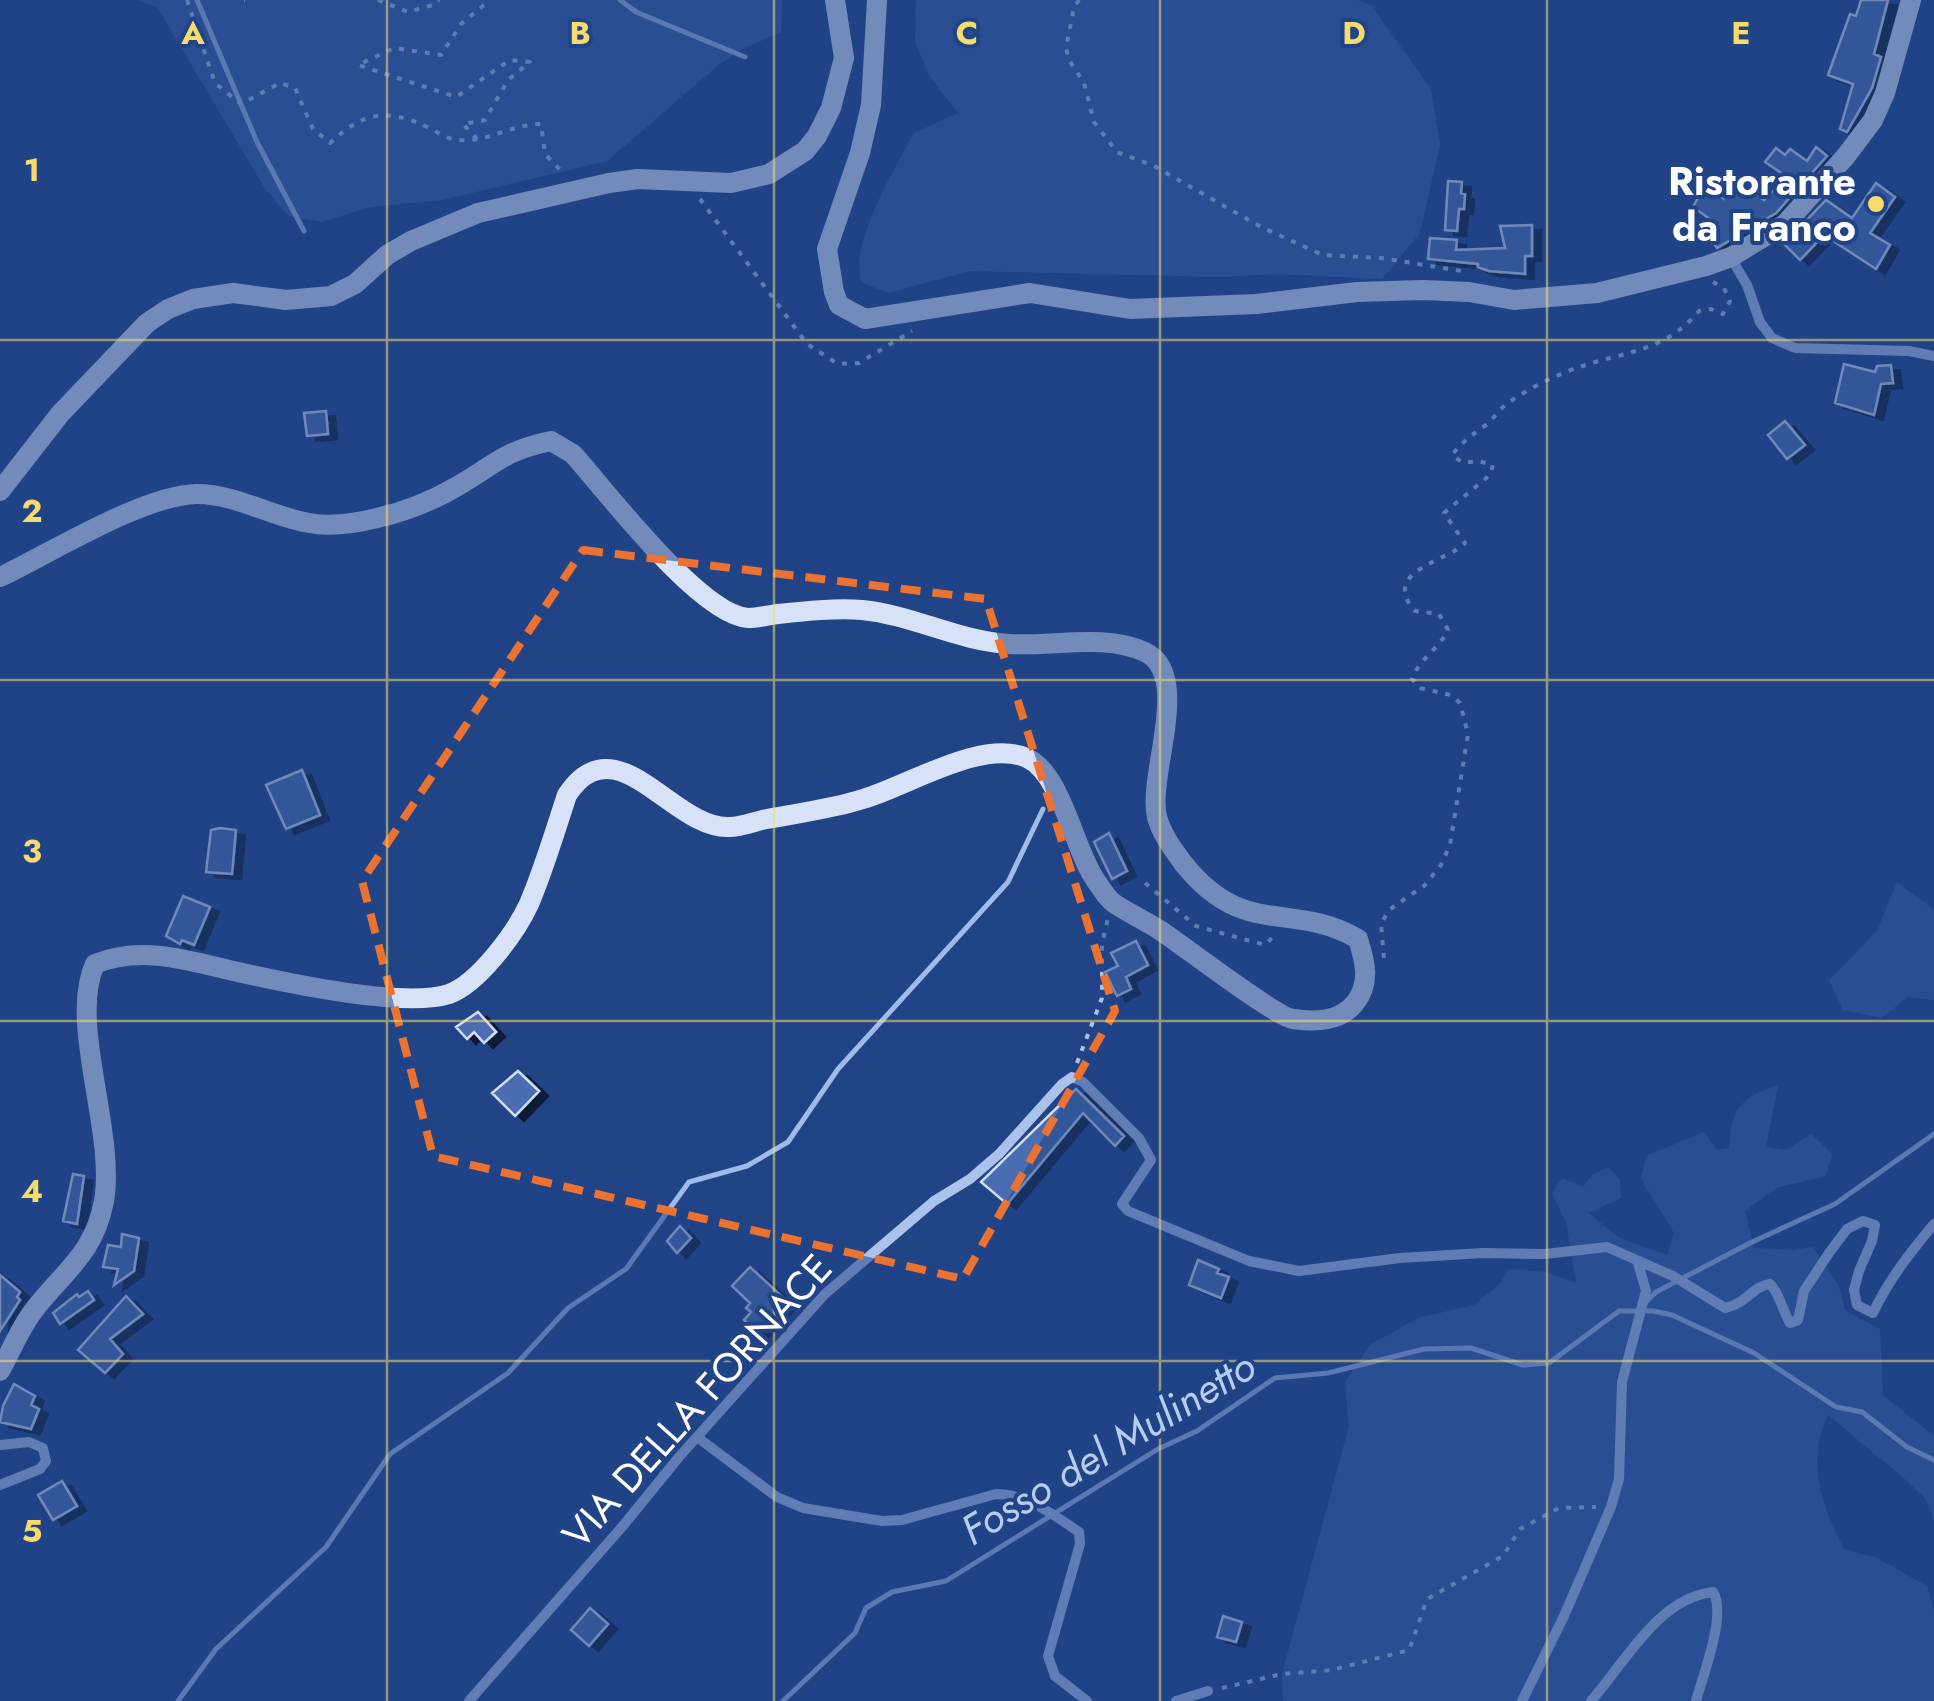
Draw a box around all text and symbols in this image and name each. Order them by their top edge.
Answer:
text: A [180,10,205,56]
text: B [569,10,591,56]
text: C [956,10,978,56]
text: D [1342,10,1366,56]
text: E [1731,10,1751,56]
text: 1 [24,147,40,193]
place label: Ristorante da Franco [1668,152,1856,256]
marker: Ristorante da Franco [1865,193,1887,215]
text: 2 [22,488,43,534]
text: 3 [22,828,42,874]
text: 4 [21,1168,43,1214]
street label: VIA DELLA FORNACE [549,1241,845,1561]
water label: Fosso del Mulinetto [949,1335,1267,1560]
text: 5 [22,1508,42,1554]

